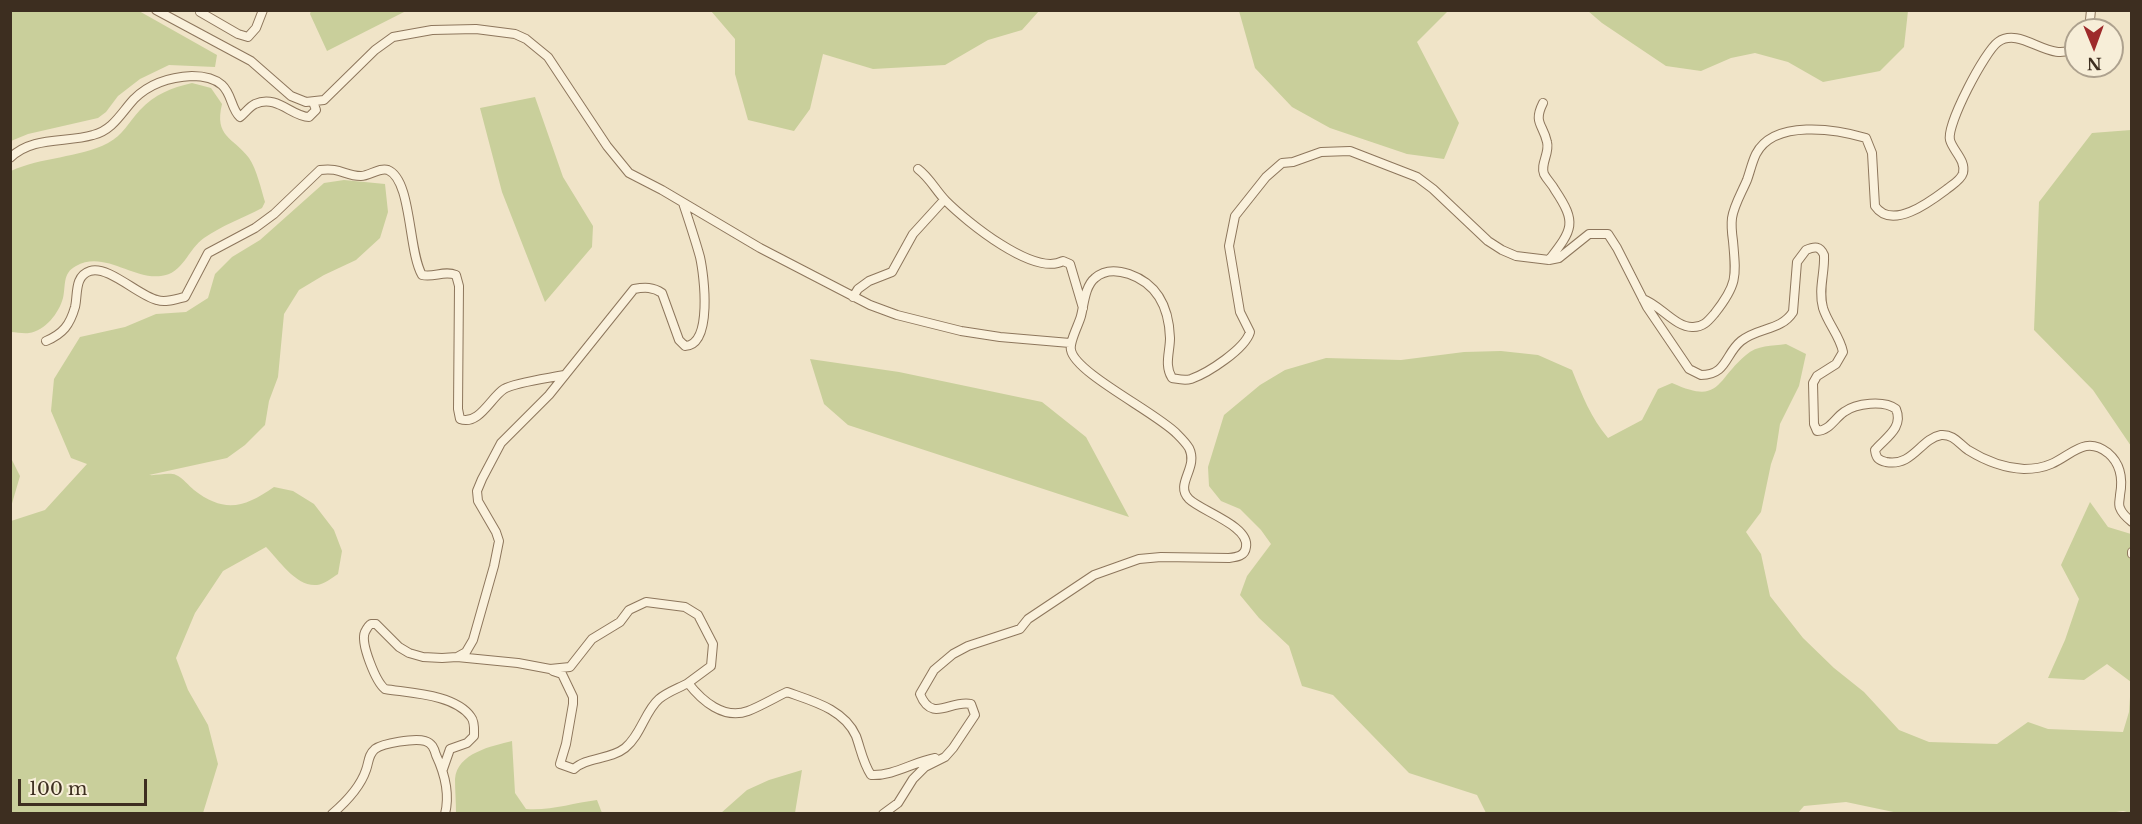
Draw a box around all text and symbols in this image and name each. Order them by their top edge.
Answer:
north arrow [2064,18,2124,78]
text: N [2087,54,2102,74]
scale bar [21,767,150,805]
text: 100 m [29,778,87,800]

